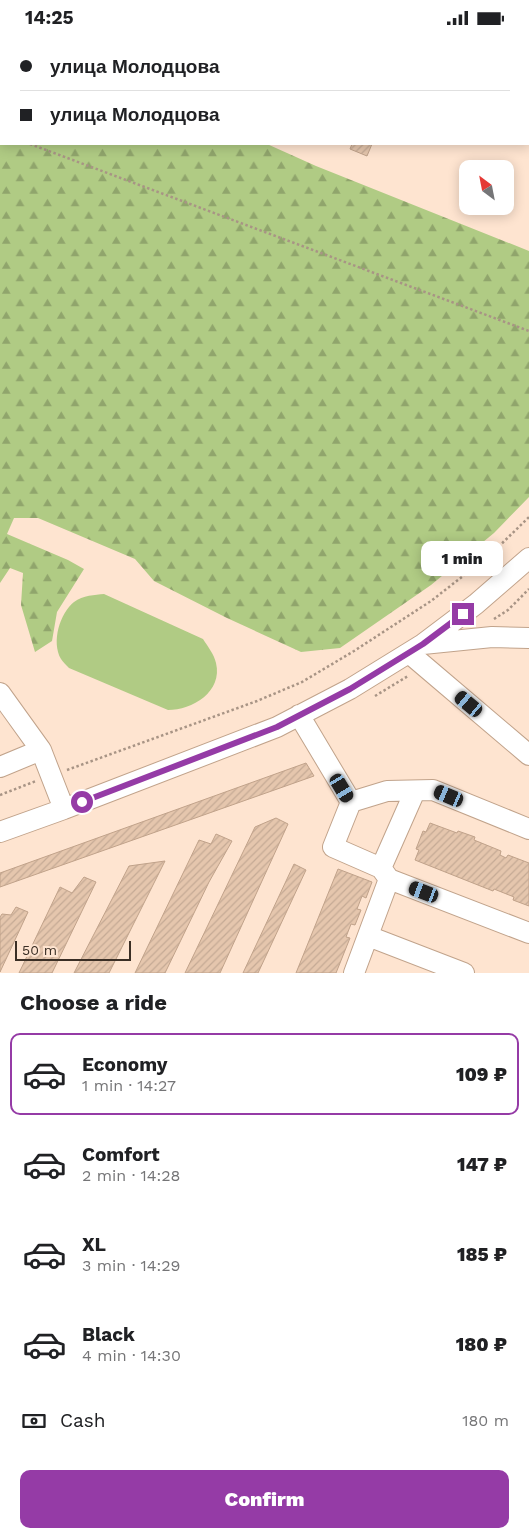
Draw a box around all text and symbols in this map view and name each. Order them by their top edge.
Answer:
text: 14:25 [25,6,74,29]
text: улица Молодцова [50,55,219,78]
text: улица Молодцова [50,103,219,126]
north arrow [459,160,514,215]
map controls [459,160,514,215]
callout: 1 min [422,541,504,577]
text: 1 min [441,549,483,568]
route end [452,603,474,625]
car [452,689,485,719]
car [327,771,356,805]
car [432,783,465,809]
route start [71,791,93,813]
car [407,880,440,904]
scale bar [15,938,131,961]
text: 50 m [22,942,57,958]
text: Choose a ride [20,990,167,1015]
icon: car [22,1052,67,1097]
text: Economy [82,1053,167,1076]
text: 109 ₽ [456,1063,507,1086]
text: 1 min · 14:27 [82,1076,176,1095]
icon: car [22,1142,67,1187]
text: Comfort [82,1143,160,1166]
text: 147 ₽ [457,1153,507,1176]
text: 2 min · 14:28 [82,1166,180,1185]
icon: car [22,1232,67,1277]
text: XL [82,1233,106,1256]
text: 185 ₽ [457,1243,507,1266]
text: 3 min · 14:29 [82,1256,180,1275]
icon: car [22,1322,67,1367]
text: Black [82,1323,135,1346]
text: 180 ₽ [456,1333,507,1356]
text: 4 min · 14:30 [82,1346,181,1365]
icon: cash [20,1407,48,1435]
text: Cash [60,1409,106,1432]
text: 180 m [462,1411,509,1430]
button: Confirm [20,1470,509,1528]

